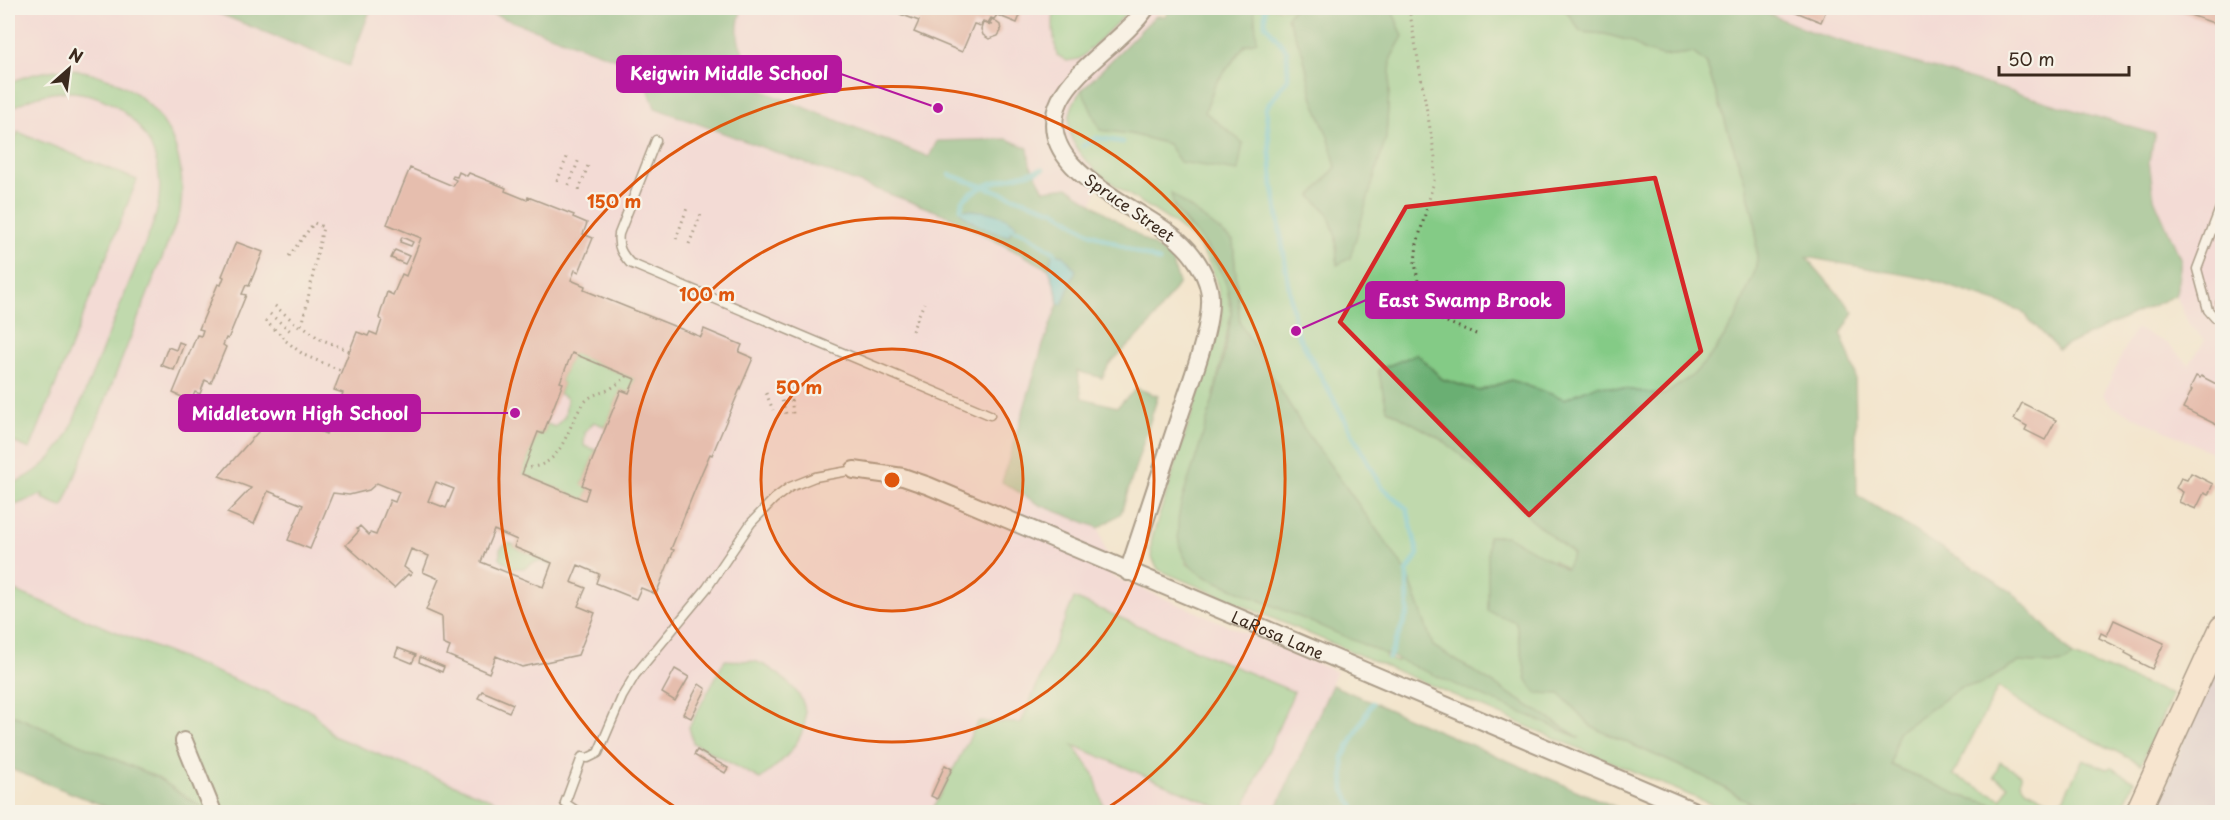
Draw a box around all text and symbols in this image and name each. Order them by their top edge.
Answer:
north arrow [39,39,99,99]
scale bar [1999,39,2130,77]
text: N [65,41,88,68]
text: 50 m [2008,45,2055,72]
callout: Keigwin Middle School [617,56,841,92]
text: Keigwin Middle School [630,59,828,86]
street label: Spruce Street [1080,167,1180,247]
text: 150 m [587,187,641,214]
text: 100 m [679,280,735,307]
callout: East Swamp Brook [1366,282,1564,318]
text: East Swamp Brook [1378,286,1552,313]
text: 50 m [776,373,822,400]
callout: Middletown High School [179,395,420,431]
text: Middletown High School [192,399,408,426]
centre of rings [882,470,902,490]
street label: LaRosa Lane [1228,604,1328,664]

